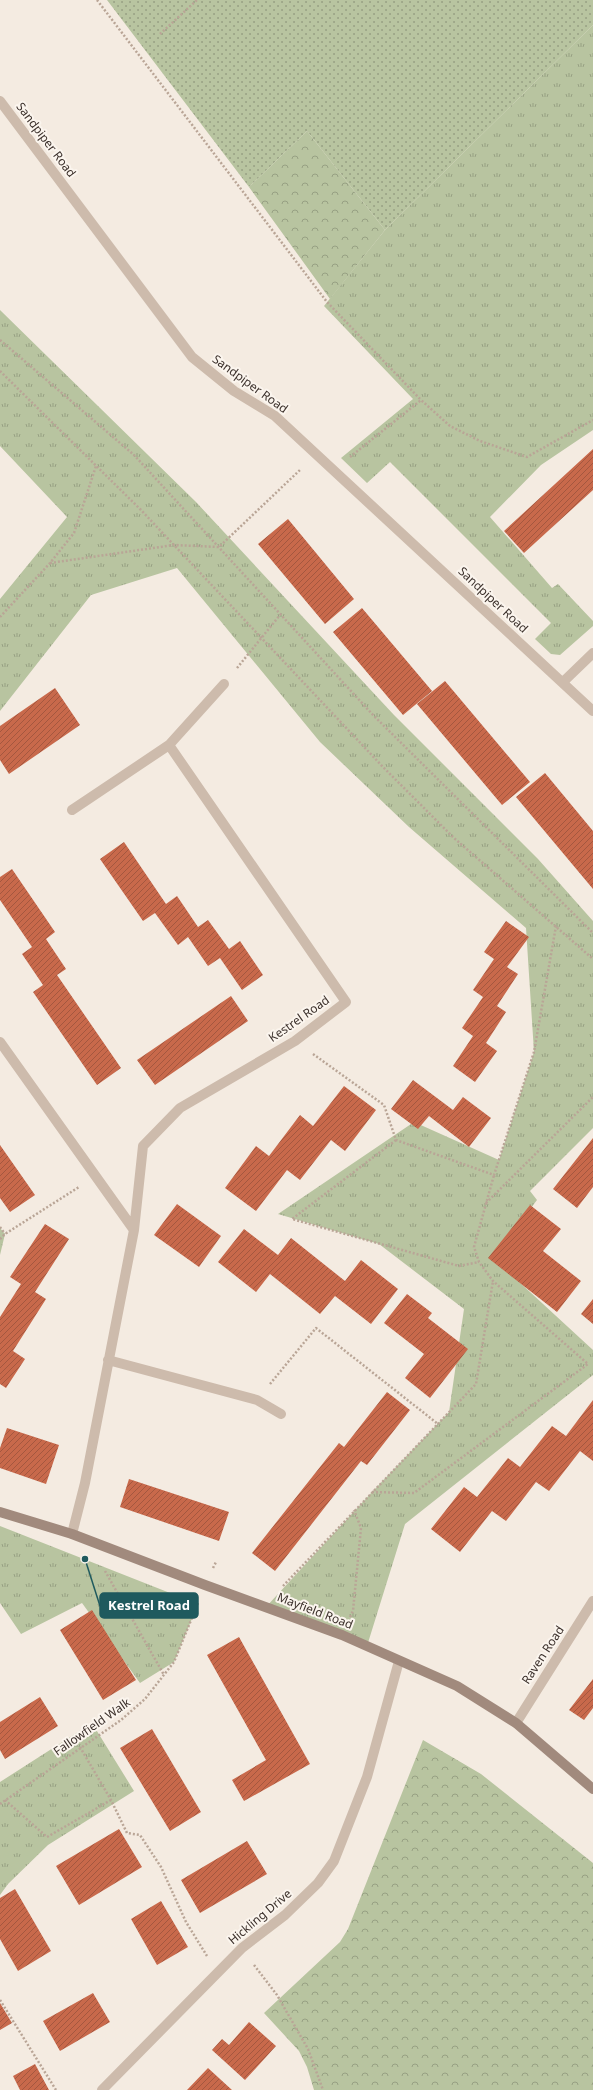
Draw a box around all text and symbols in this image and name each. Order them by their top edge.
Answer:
street label: Sandpiper Road [13,99,80,181]
street label: Sandpiper Road [209,350,292,417]
street label: Sandpiper Road [455,563,532,636]
street label: Kestrel Road [265,991,333,1046]
street label: Mayfield Road [275,1588,356,1633]
callout: Kestrel Road [100,1593,198,1618]
text: Kestrel Road [108,1596,190,1614]
street label: Raven Road [517,1622,568,1687]
street label: Fallowfield Walk [50,1693,134,1759]
street label: Hickling Drive [224,1885,295,1948]

